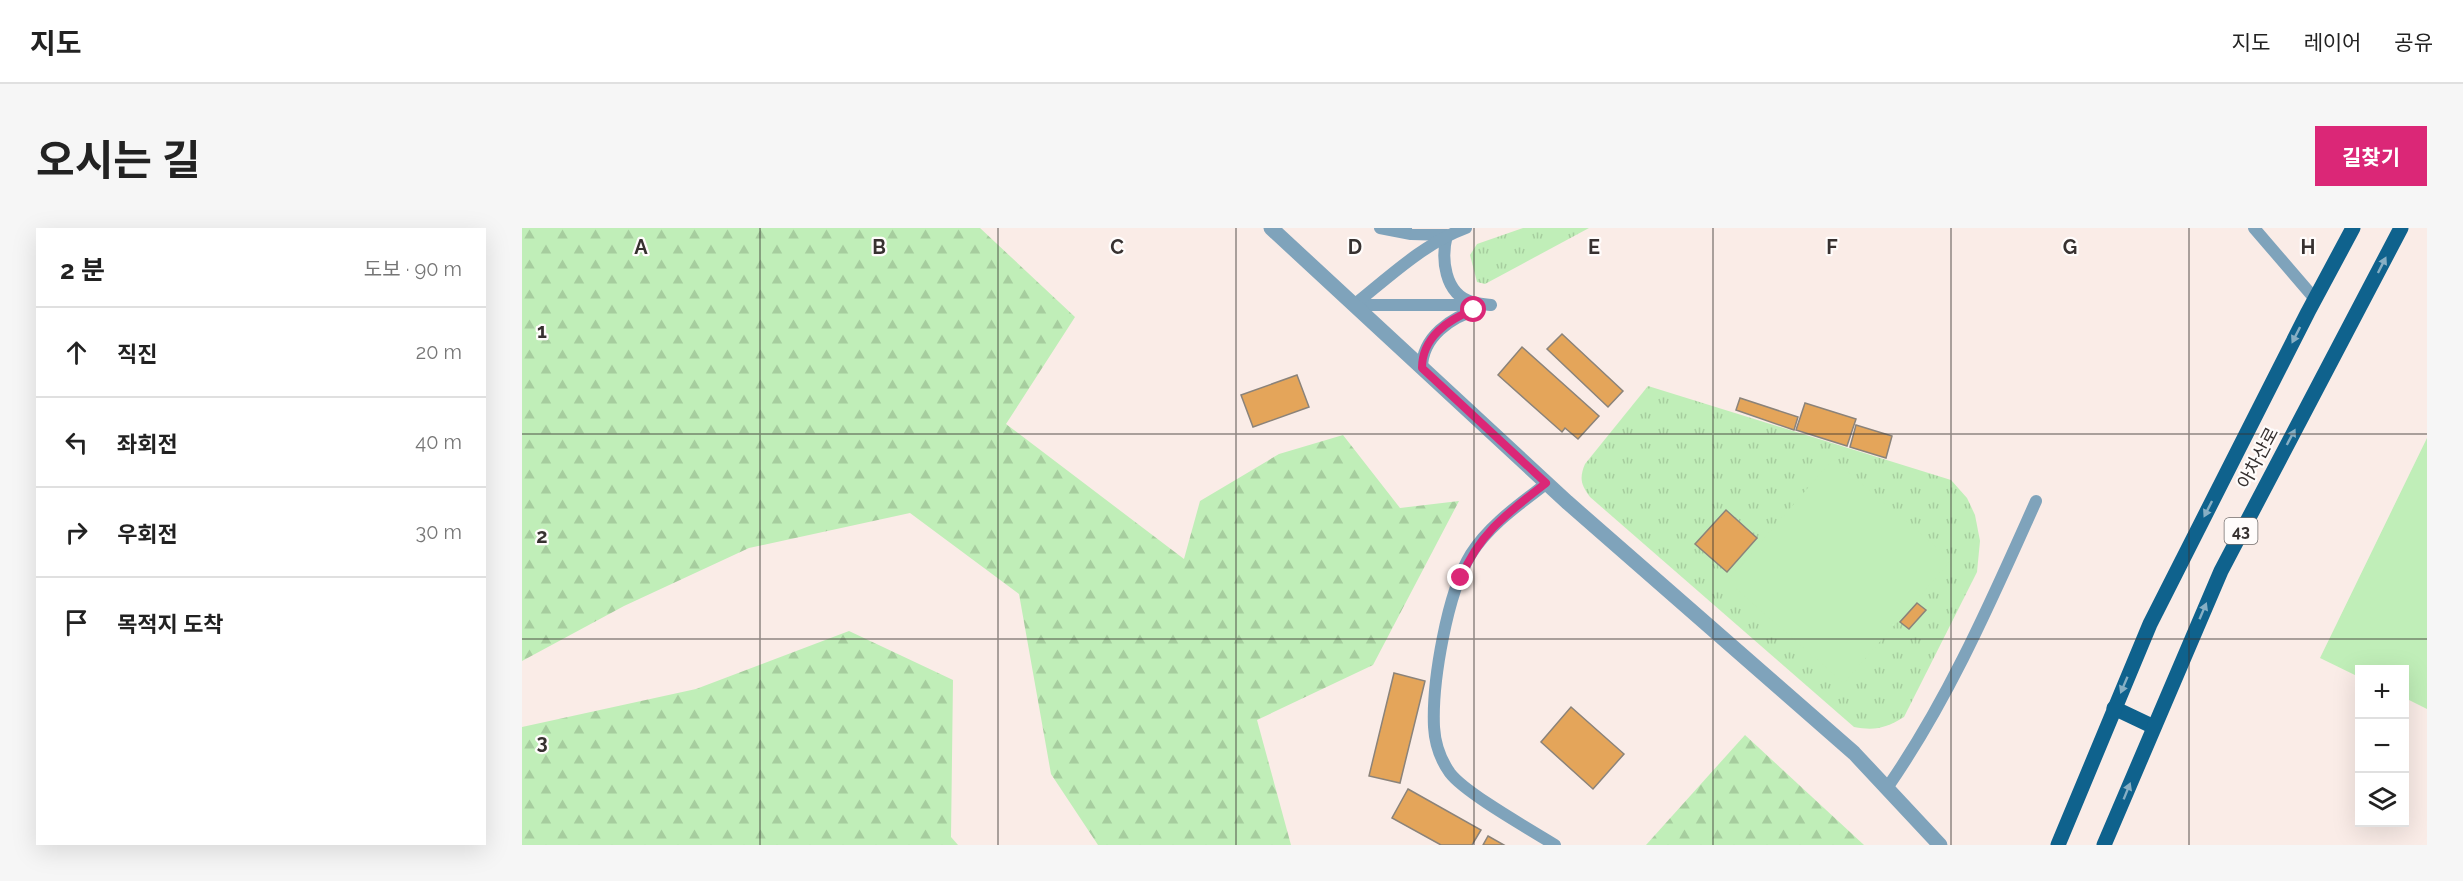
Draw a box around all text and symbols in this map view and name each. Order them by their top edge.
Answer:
text: 지도 [30,27,82,60]
text: 지도 [2232,30,2270,55]
text: 레이어 [2303,30,2361,55]
text: 공유 [2394,30,2433,55]
button: 길찾기 [2315,126,2427,186]
text: 오시는 길 [36,136,201,185]
text: A [634,235,648,259]
text: B [872,235,886,259]
text: C [1110,235,1124,259]
text: D [1348,235,1362,259]
text: E [1588,235,1600,259]
text: F [1826,235,1838,259]
text: G [2063,235,2077,259]
text: H [2301,235,2315,259]
text: 2 분 [60,255,105,285]
one-way arrow [2376,256,2386,274]
text: 도보 · 90 m [364,257,462,281]
route start [1460,296,1486,322]
text: 1 [537,319,547,343]
one-way arrow [2291,327,2301,344]
icon: ahead [60,336,93,369]
text: 20 m [416,340,462,364]
text: 직진 [117,341,157,367]
street label: 아차산로 [2233,424,2282,492]
icon: left [60,426,93,459]
one-way arrow [2286,429,2296,446]
text: 40 m [415,430,462,454]
text: 좌회전 [117,431,178,457]
one-way arrow [2203,501,2213,518]
icon: right [60,516,93,549]
road number: 43 [2224,518,2258,544]
text: 30 m [416,520,462,544]
text: 우회전 [117,521,178,547]
text: 2 [536,524,548,548]
route end [1447,564,1473,590]
one-way arrow [2198,602,2208,620]
icon: arrive [60,606,93,639]
text: 목적지 도착 [117,611,223,637]
map controls [2355,665,2409,827]
button: + [2355,665,2409,719]
one-way arrow [2119,676,2128,694]
button: − [2355,719,2409,773]
text: 3 [536,730,548,754]
button: layers [2355,773,2409,827]
one-way arrow [2123,782,2132,800]

